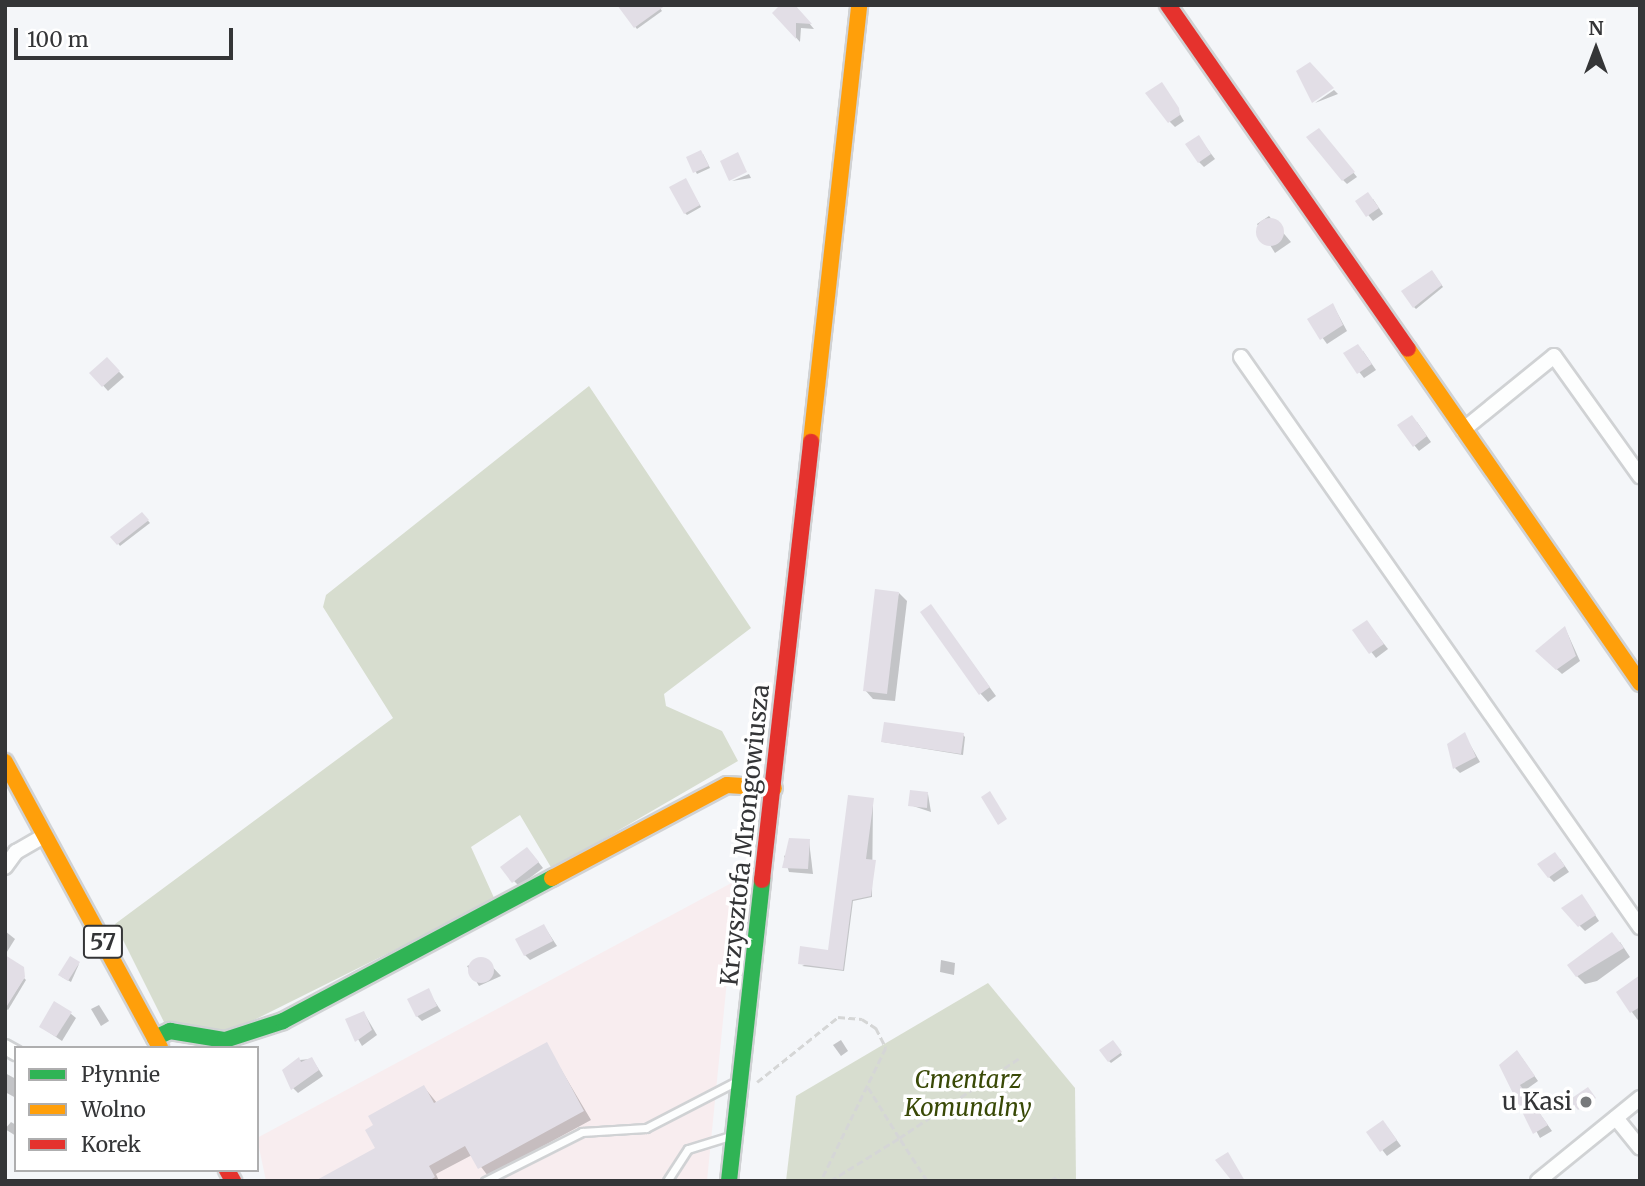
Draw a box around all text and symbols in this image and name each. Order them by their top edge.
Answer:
scale bar [18,14,236,58]
north arrow [1561,14,1631,84]
text: N [1588,16,1604,40]
text: 100 m [27,26,89,53]
street label: Krzysztofa Mrongowiusza [715,683,775,987]
road number: 57 [82,923,124,962]
legend [14,1046,259,1172]
text: Płynnie [81,1061,160,1088]
park label: Cmentarz Komunalny [904,1066,1032,1122]
place label: u Kasi [1502,1088,1572,1116]
marker: u Kasi [1578,1094,1594,1110]
text: Wolno [81,1096,146,1123]
text: Korek [81,1131,141,1158]

